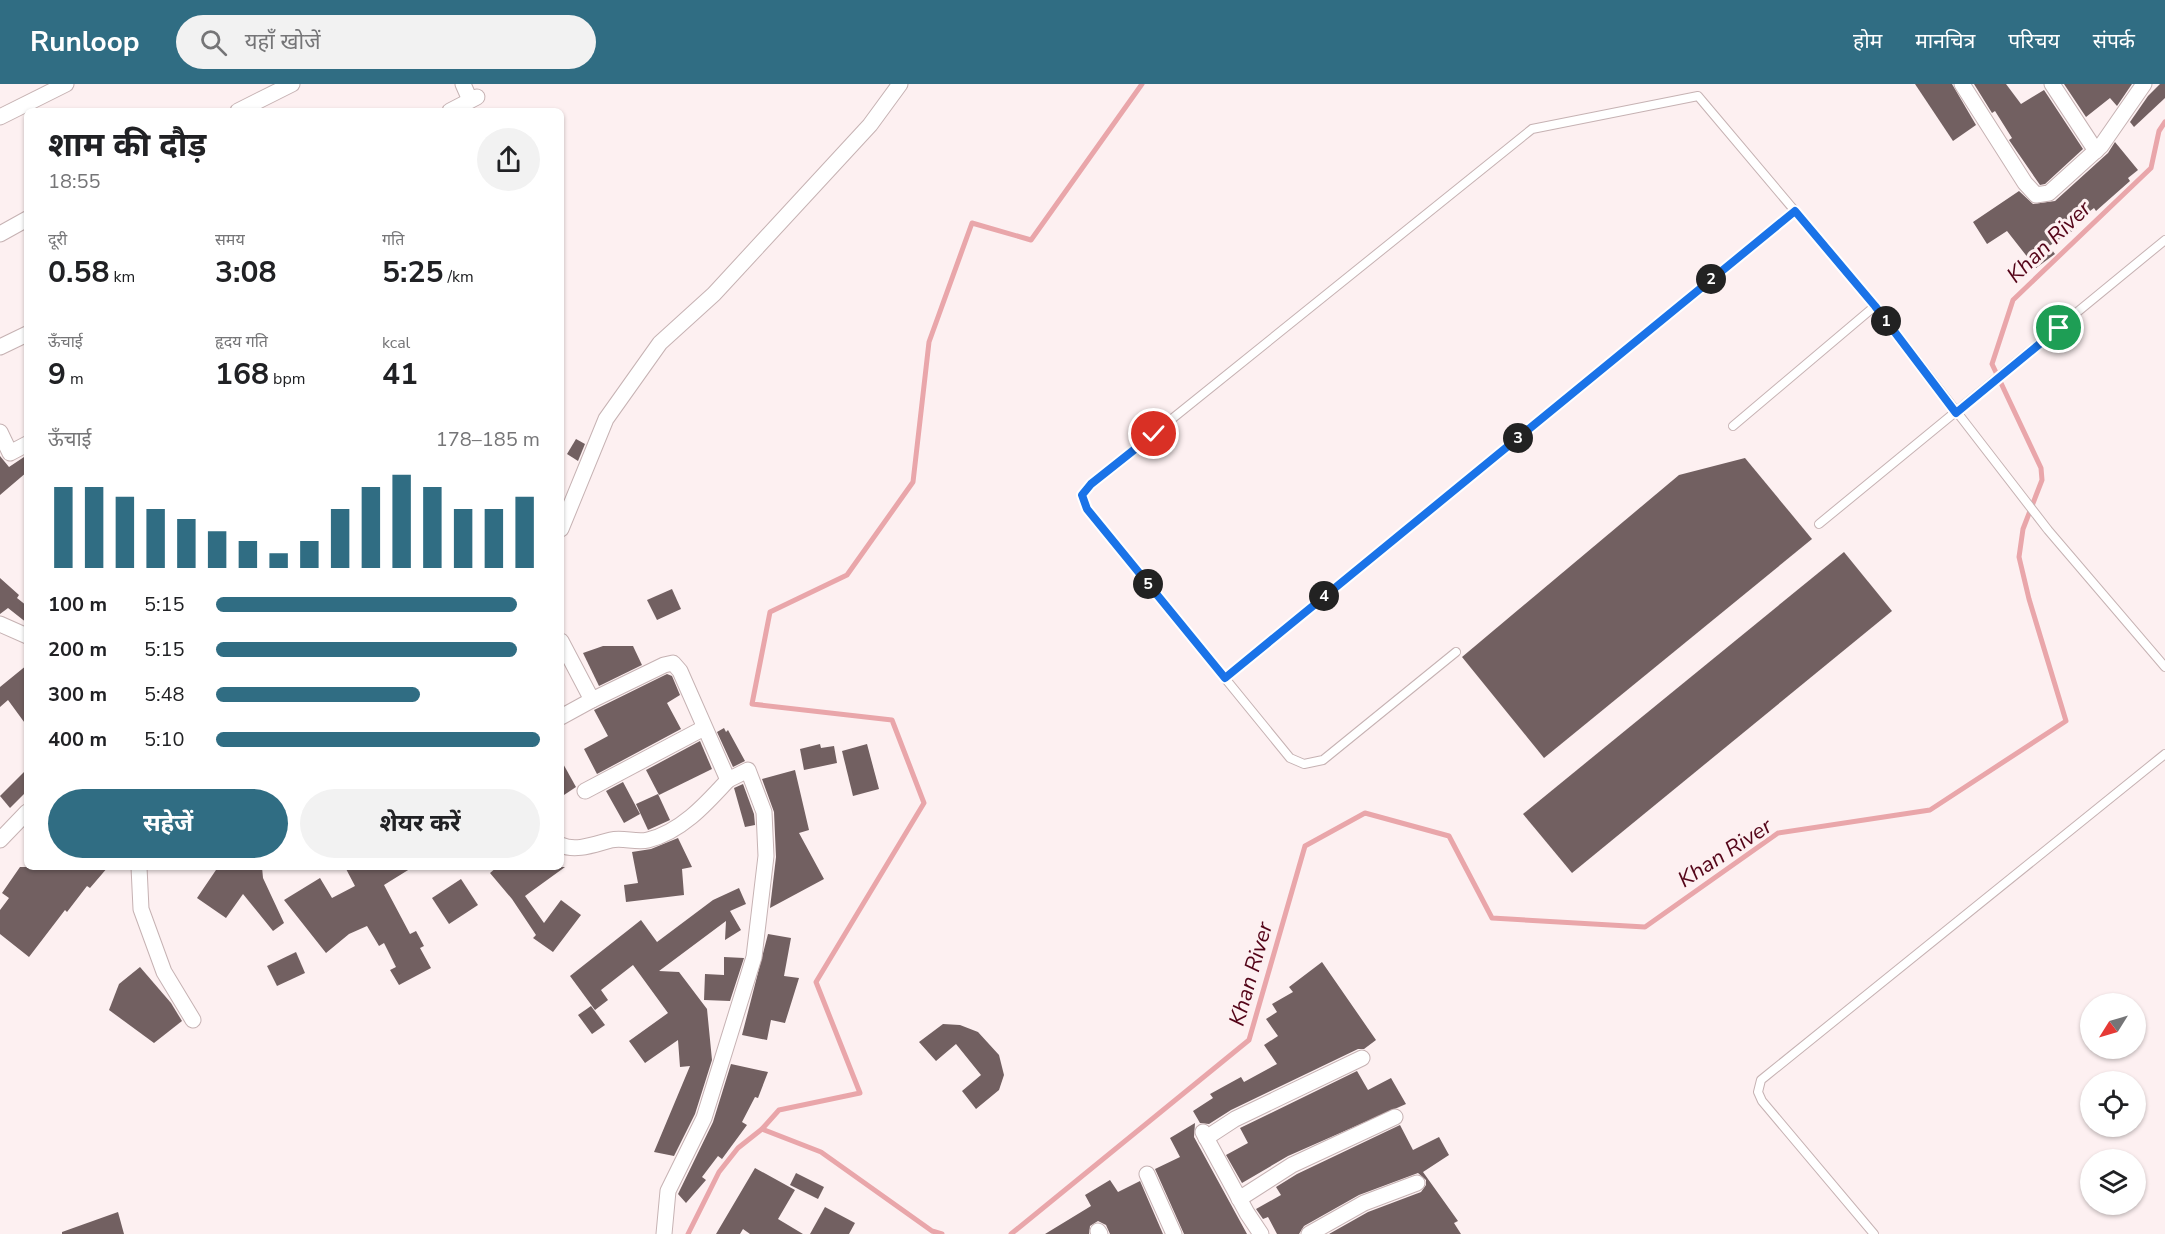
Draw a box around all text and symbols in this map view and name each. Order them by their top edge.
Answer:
search box [176,15,596,69]
text: Runloop [30,23,140,61]
icon: search [197,26,230,59]
text: यहाँ खोजें [245,27,320,57]
text: होम [1853,27,1882,55]
text: मानचित्र [1915,27,1975,55]
text: परिचय [2008,27,2060,55]
text: संपर्क [2093,27,2135,55]
text: शाम की दौड़ [48,123,206,168]
button: share [477,128,540,191]
text: 18:55 [48,168,101,195]
water label: Khan River [2000,193,2099,290]
text: दूरी [48,229,67,251]
text: समय [215,229,245,251]
text: गति [382,229,404,251]
text: 0.58 [48,252,109,293]
text: 3:08 [215,252,276,293]
text: 5:25 [382,252,443,293]
pin: 2 [1696,264,1726,294]
text: km [109,266,135,288]
text: /km [443,266,474,288]
text: 2 [1706,268,1716,290]
pin [2033,302,2084,353]
pin: 1 [1871,306,1901,336]
text: 1 [1881,310,1891,332]
icon: arrive [2042,311,2075,344]
text: ऊँचाई [48,331,83,353]
text: हृदय गति [215,331,268,353]
text: kcal [382,332,410,354]
text: 9 [48,354,66,395]
text: 168 [215,354,269,395]
text: 41 [382,354,418,395]
text: m [66,368,84,390]
text: bpm [269,368,305,390]
pin [1128,408,1179,459]
icon: check [1137,417,1170,450]
pin: 3 [1503,423,1533,453]
text: ऊँचाई [48,426,91,453]
text: 178–185 m [436,426,540,453]
text: 3 [1513,427,1523,449]
pin: 5 [1133,569,1163,599]
text: 5 [1143,573,1153,595]
pin: 4 [1309,581,1339,611]
text: 4 [1319,585,1329,607]
text: 100 m [48,591,107,618]
text: 5:15 [144,591,185,618]
text: 200 m [48,636,107,663]
text: 5:15 [144,636,185,663]
text: 300 m [48,681,107,708]
text: 5:48 [144,681,185,708]
text: 400 m [48,726,107,753]
text: 5:10 [144,726,185,753]
button: सहेजें [48,789,288,858]
button: शेयर करें [300,789,540,858]
water label: Khan River [1672,811,1779,895]
water label: Khan River [1222,918,1280,1029]
north arrow [2080,993,2146,1059]
map controls [2080,993,2146,1215]
button: locate [2080,1071,2146,1137]
button: layers [2080,1149,2146,1215]

